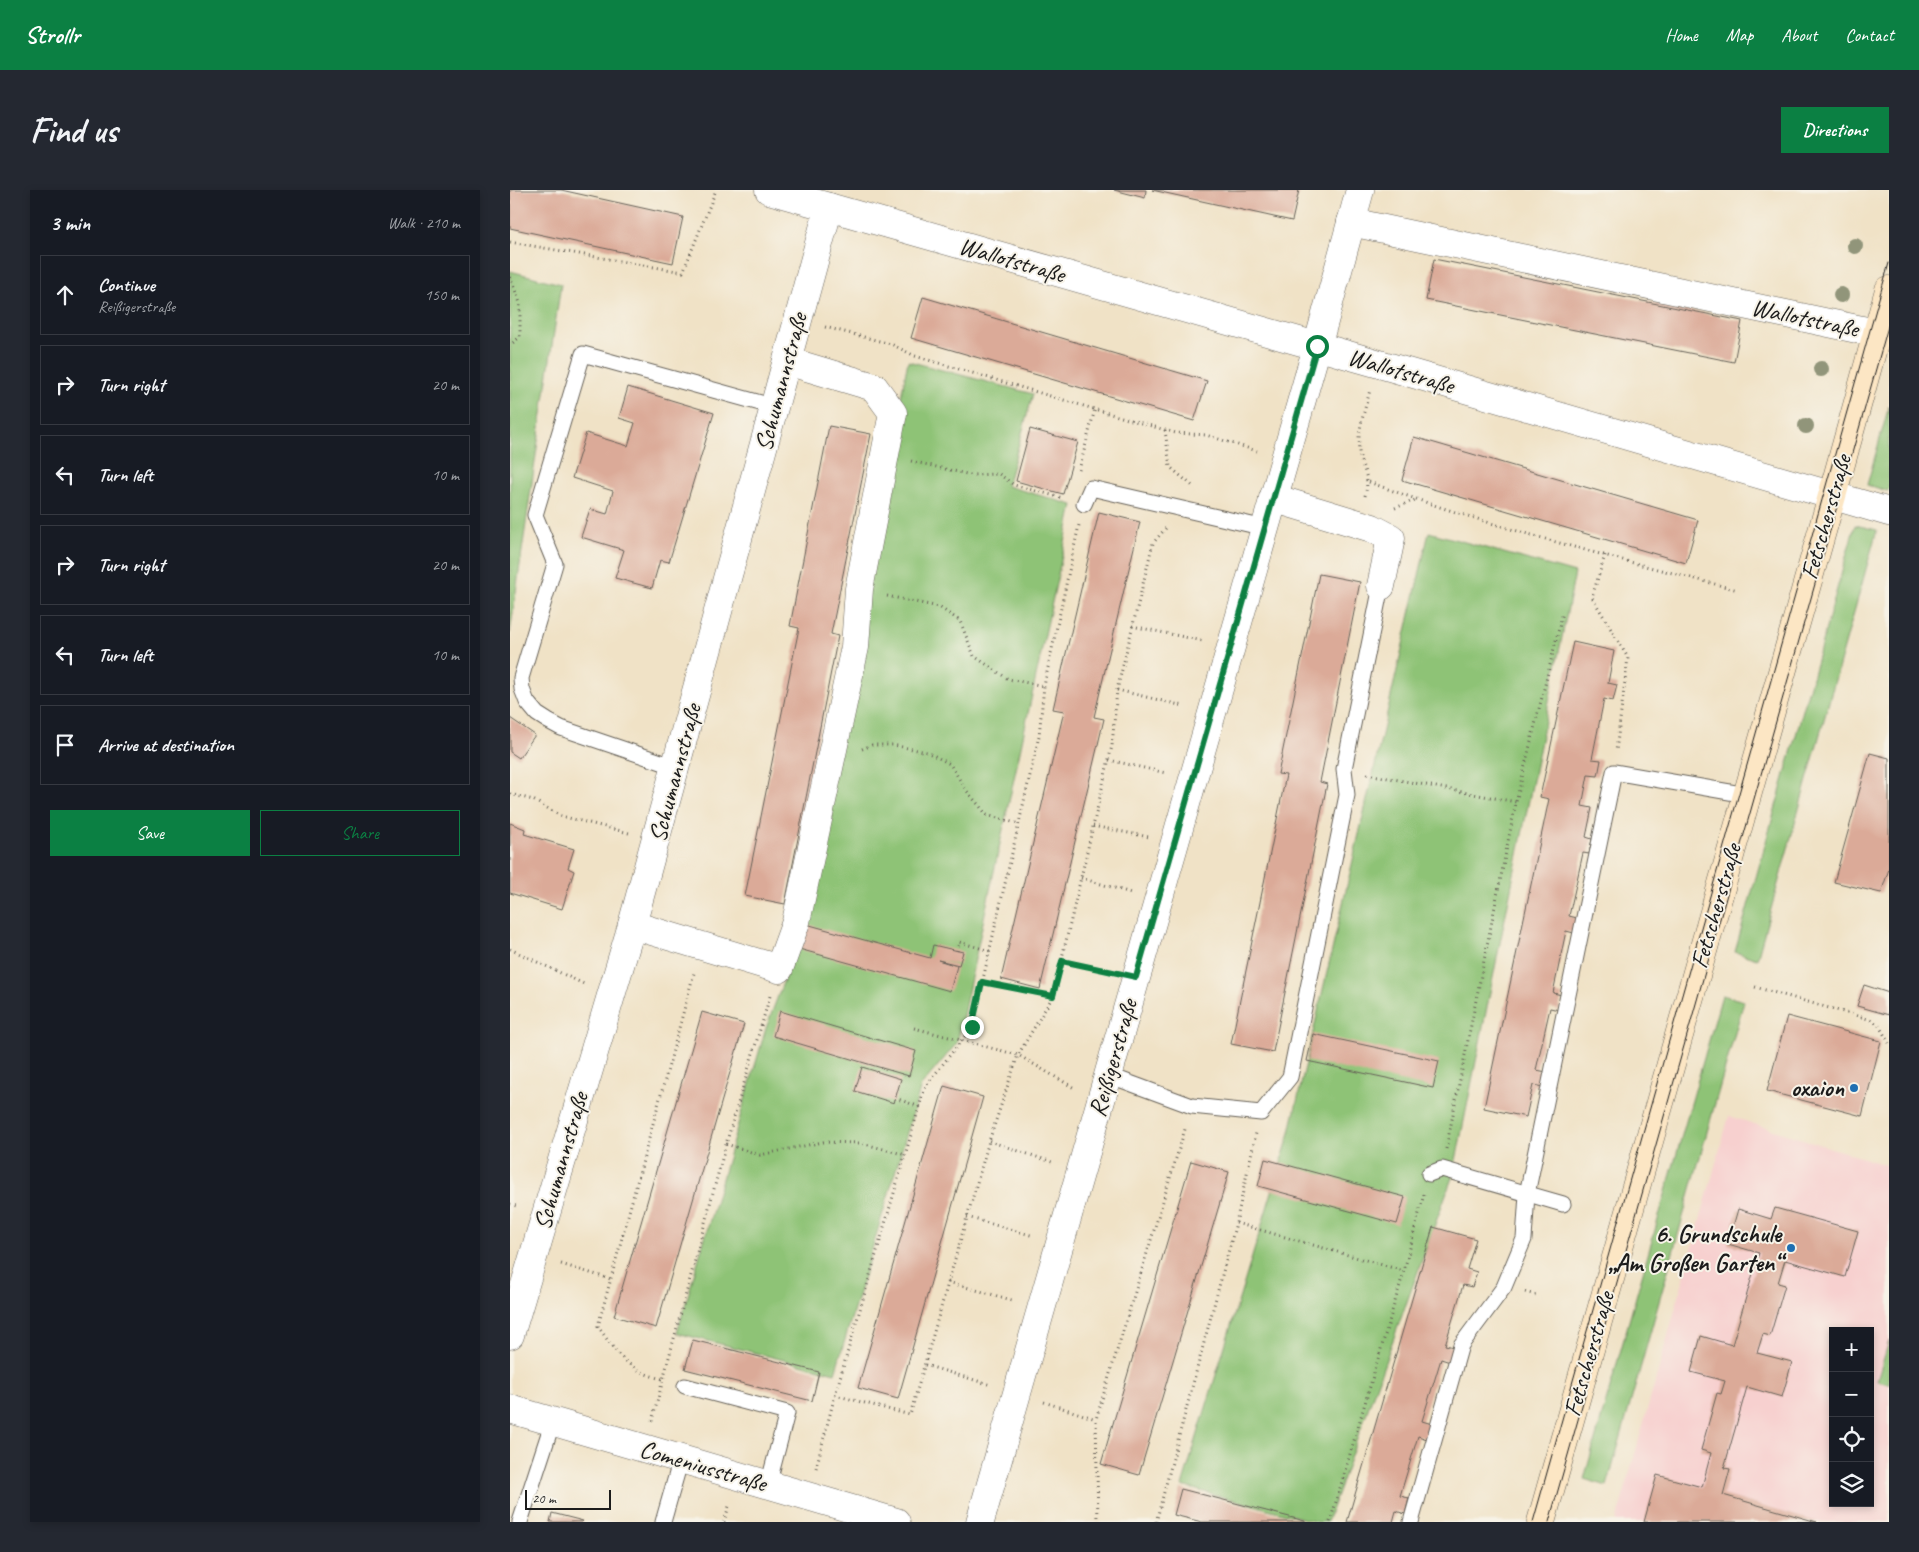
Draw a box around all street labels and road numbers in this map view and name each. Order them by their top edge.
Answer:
street label: Wallotstraße [955,230,1070,291]
street label: Wallotstraße [1749,291,1863,345]
street label: Schumannstraße [747,308,815,455]
street label: Wallotstraße [1344,341,1459,402]
street label: Fetscherstraße [1793,449,1860,583]
street label: Schumannstraße [641,699,709,846]
street label: Fetscherstraße [1683,838,1750,972]
street label: Reißigerstraße [1081,994,1146,1120]
street label: Schumannstraße [526,1087,596,1234]
street label: Fetscherstraße [1556,1286,1623,1420]
street label: Comeniusstraße [636,1433,772,1500]

